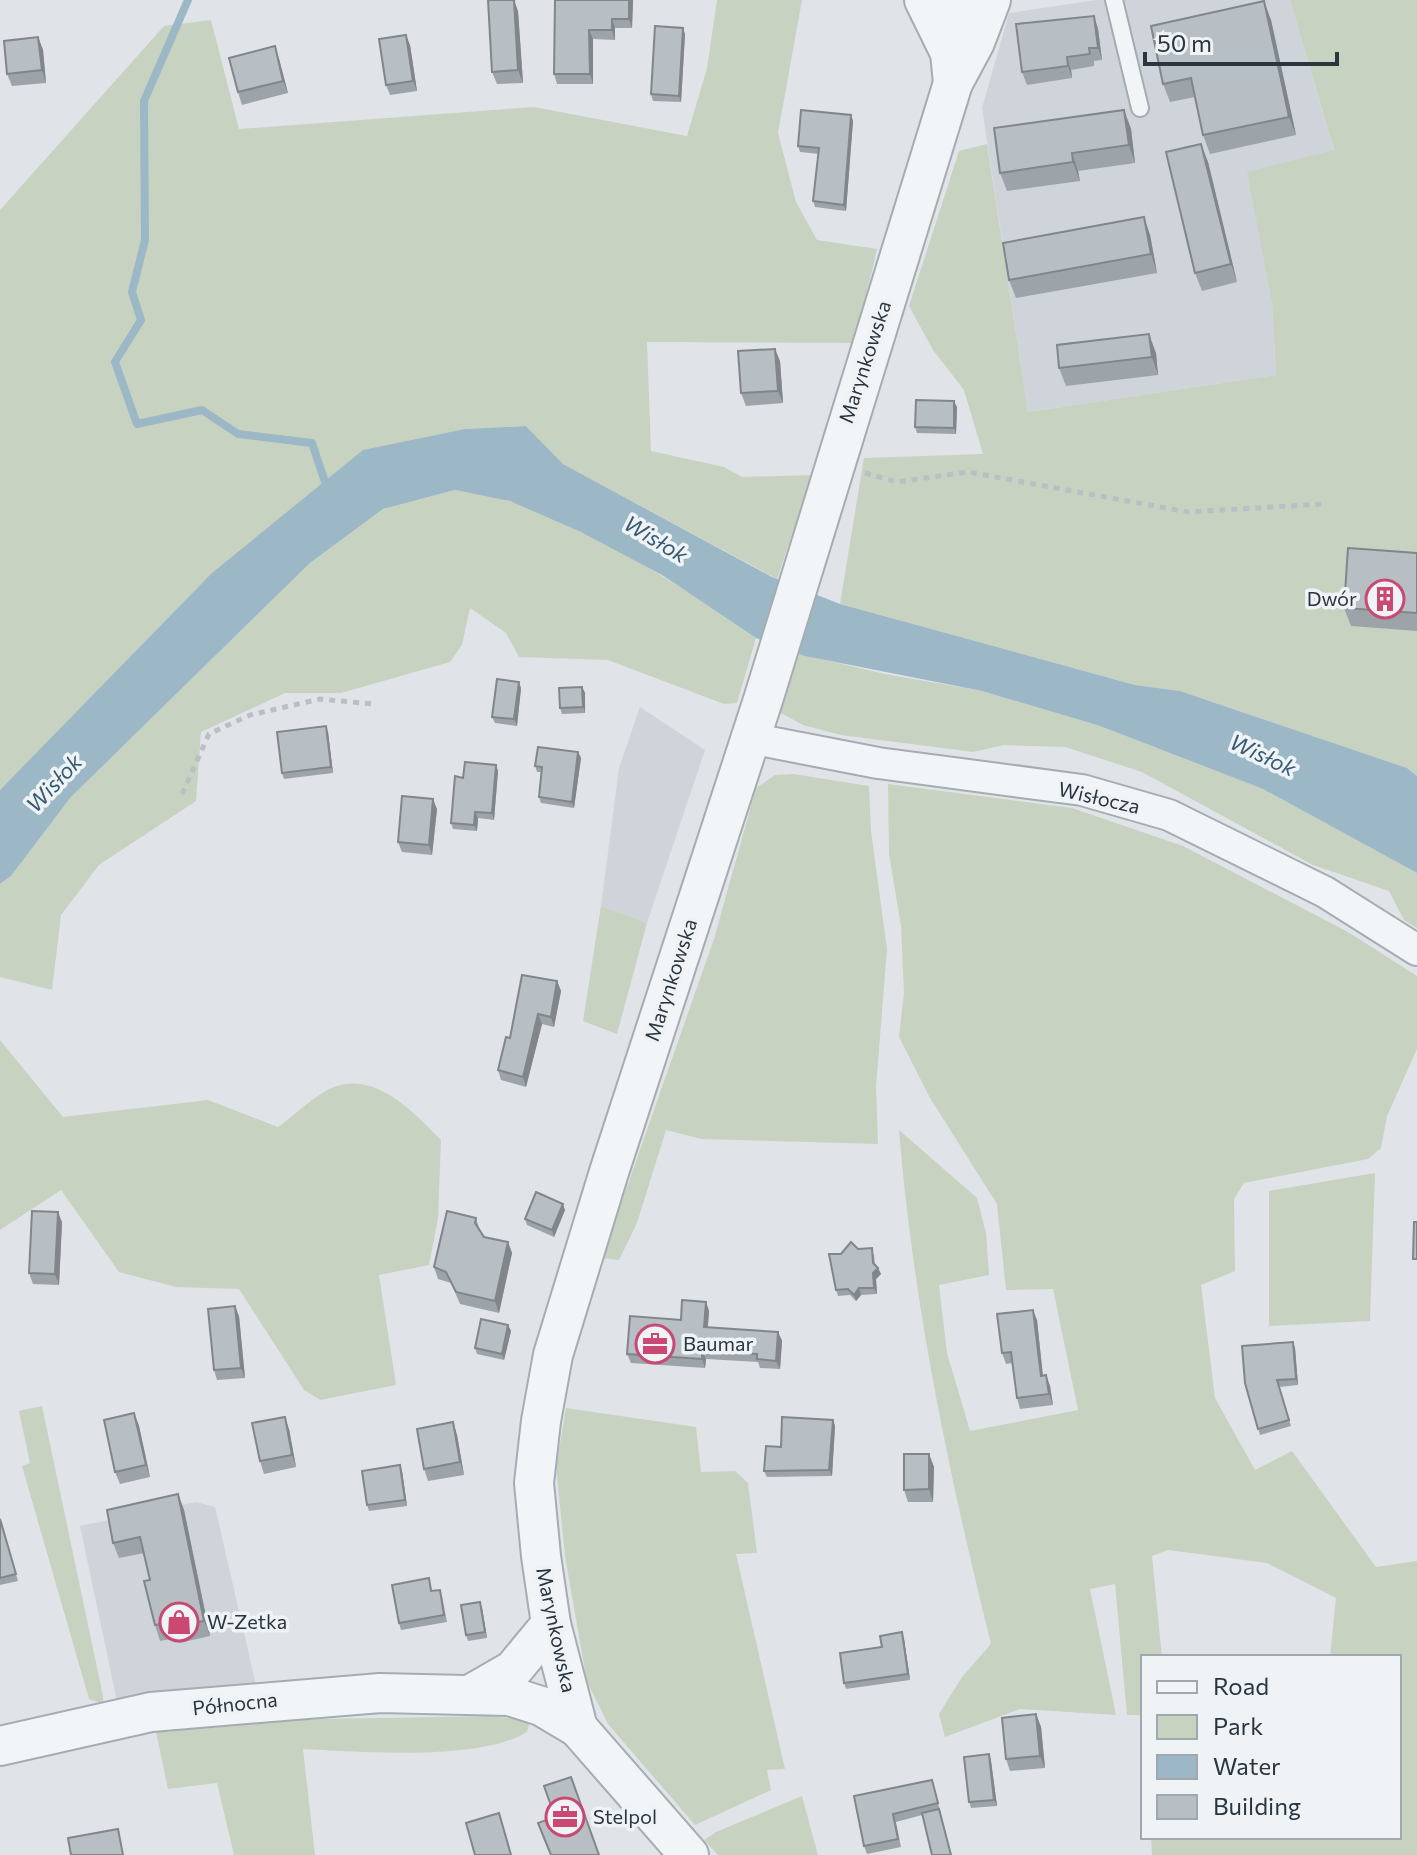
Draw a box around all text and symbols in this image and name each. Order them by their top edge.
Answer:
scale bar [1145,16,1337,66]
text: 50 m [1157,28,1212,57]
street label: Marynkowska [833,297,895,426]
water label: Wisłok [619,509,694,569]
building icon: Dwór [1364,578,1406,620]
place label: Dwór [1307,586,1357,610]
water label: Wisłok [1226,728,1302,782]
water label: Wisłok [20,747,88,817]
street label: Wisłocza [1056,776,1142,818]
street label: Marynkowska [639,915,701,1044]
office icon: Baumar [634,1323,676,1365]
place label: Baumar [683,1331,753,1355]
street label: Marynkowska [532,1565,582,1695]
shop icon: W-Zetka [158,1601,200,1643]
place label: W-Zetka [207,1609,287,1633]
legend [1141,1655,1401,1839]
text: Road [1213,1671,1269,1700]
street label: Północna [191,1687,279,1719]
text: Park [1213,1711,1263,1740]
text: Water [1213,1751,1281,1780]
text: Building [1213,1791,1301,1820]
office icon: Stelpol [544,1796,586,1838]
place label: Stelpol [593,1804,657,1828]

